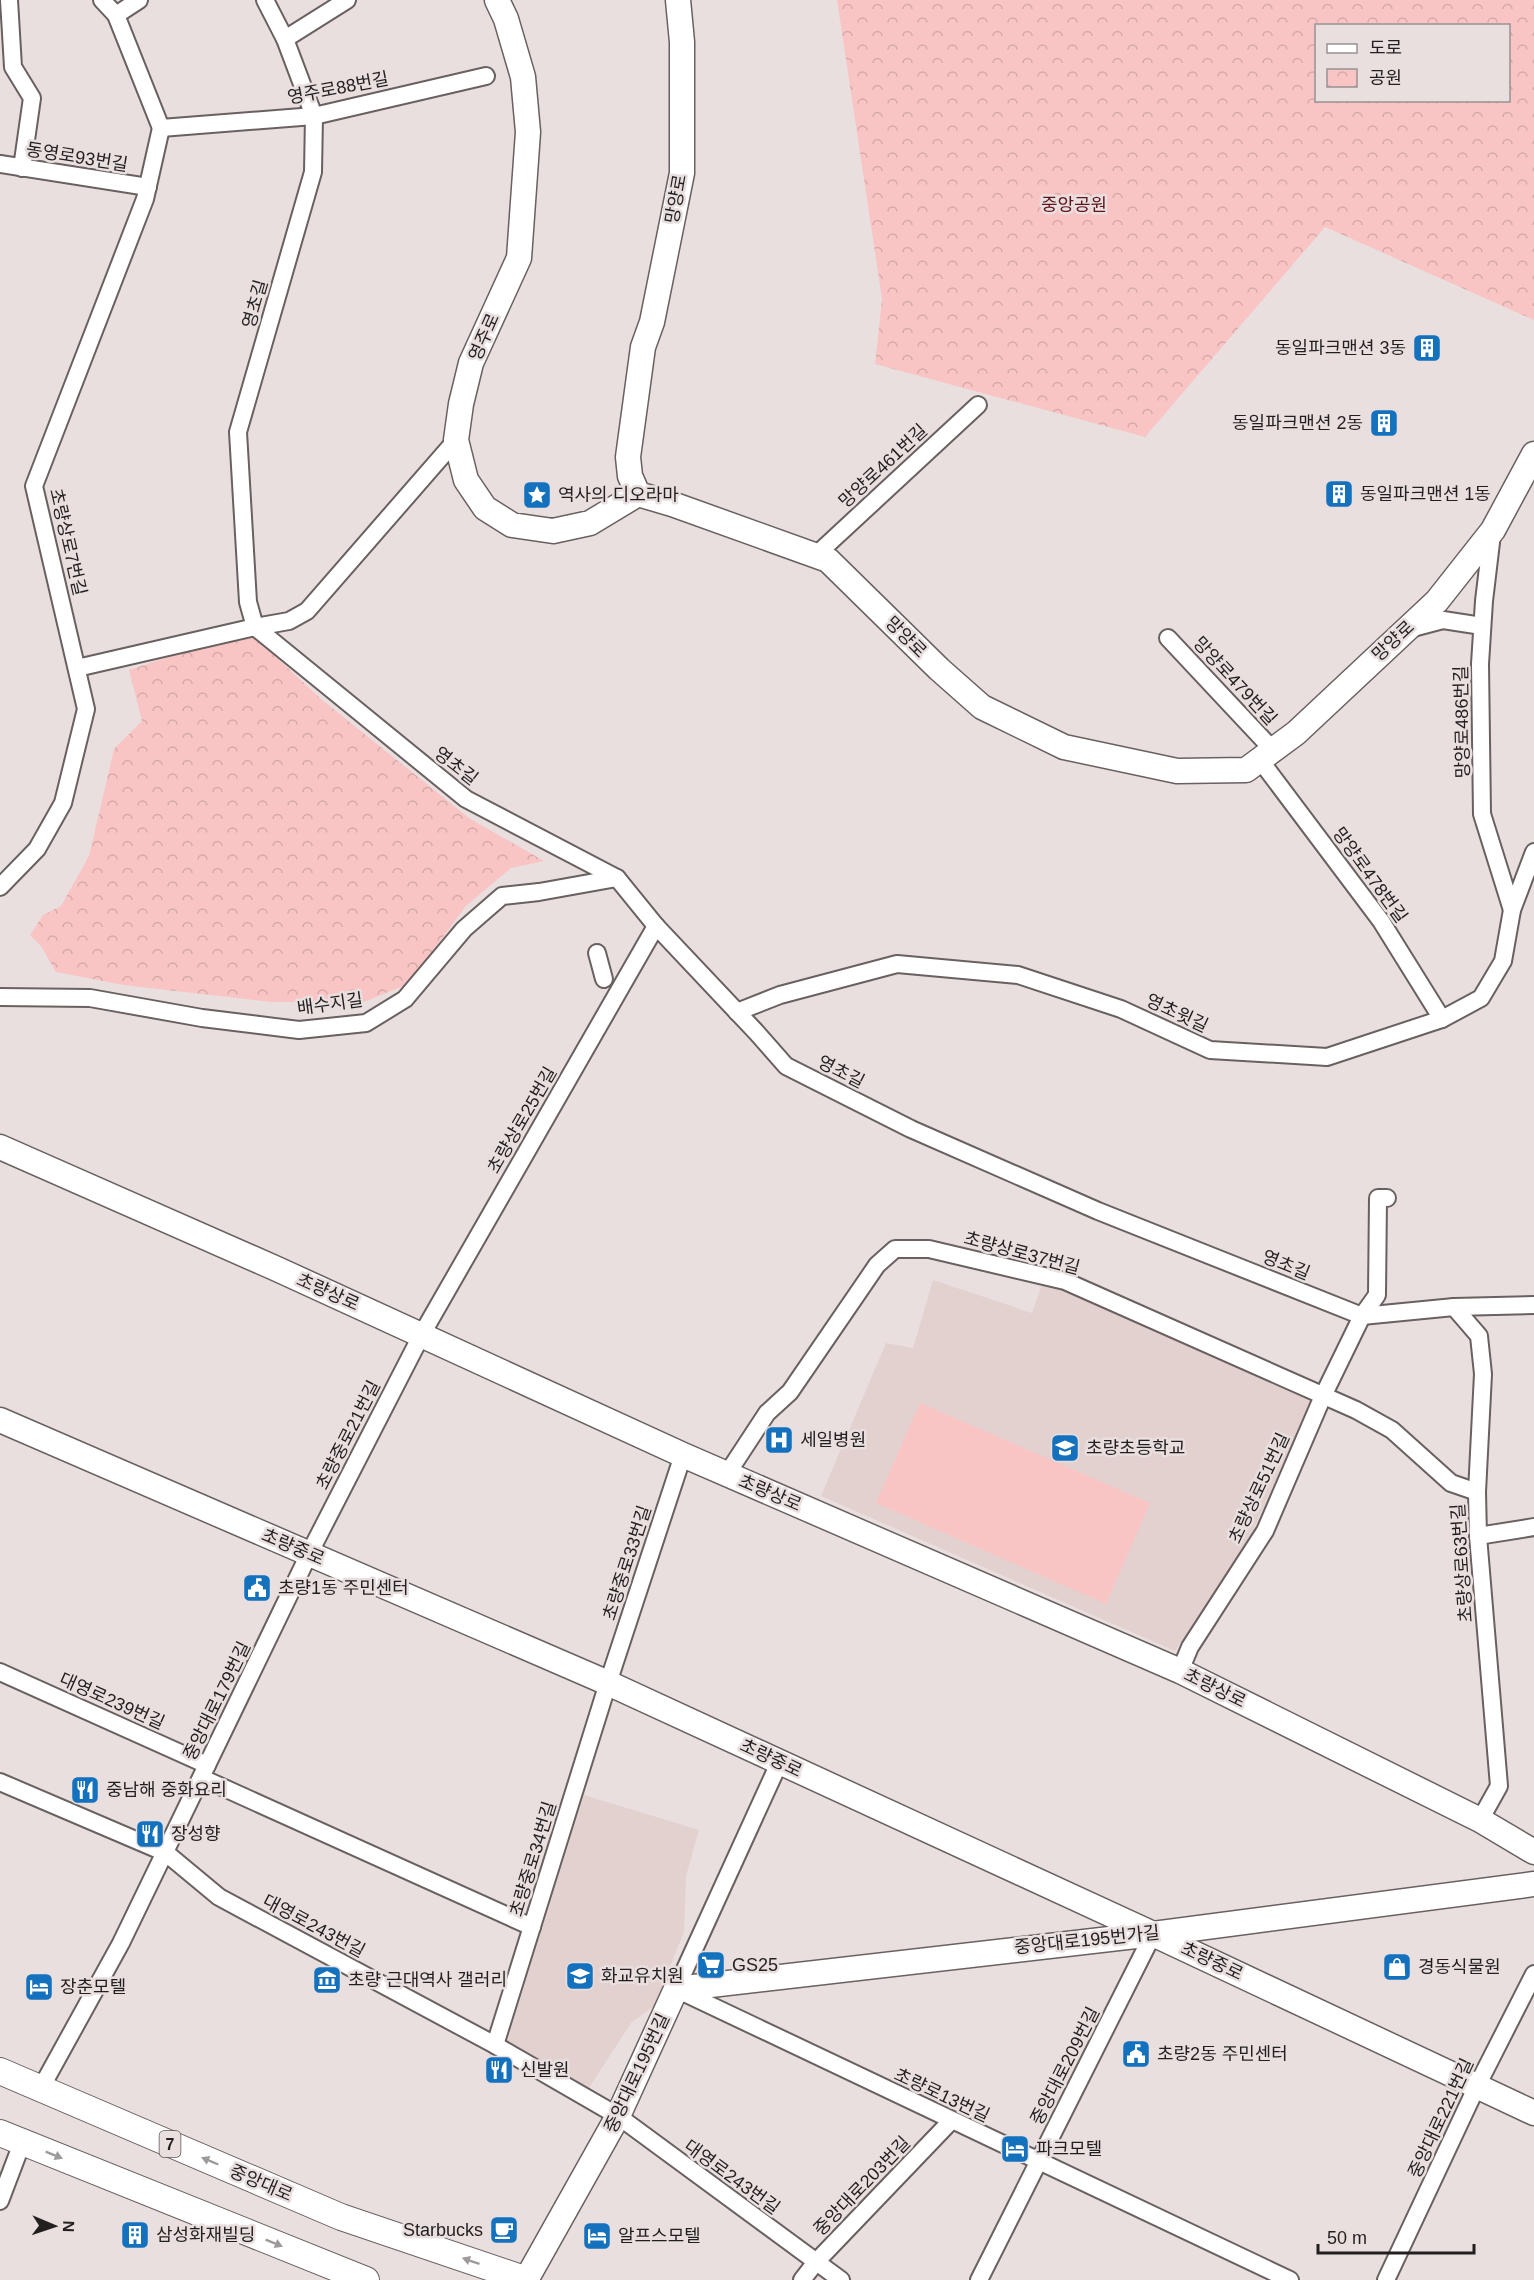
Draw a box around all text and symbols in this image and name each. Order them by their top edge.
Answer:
legend [1315,24,1510,102]
text: 도로 [1369,38,1402,58]
street label: 영주로88번길 [286,68,390,108]
text: 공원 [1369,68,1402,88]
street label: 동영로93번길 [25,139,129,175]
street label: 망양로 [662,173,690,225]
park label: 중앙공원 [1041,195,1107,215]
street label: 영초길 [239,277,271,331]
street label: 영주로 [465,310,503,364]
building icon: 동일파크맨션 3동 [1411,332,1443,364]
place label: 동일파크맨션 3동 [1275,338,1406,358]
building icon: 동일파크맨션 2동 [1368,407,1400,439]
place label: 동일파크맨션 2동 [1232,413,1363,433]
street label: 망양로461번길 [835,420,931,512]
building icon: 동일파크맨션 1동 [1323,478,1355,510]
place icon: 역사의 디오라마 [521,479,553,511]
place label: 동일파크맨션 1동 [1360,484,1491,504]
place label: 역사의 디오라마 [558,485,679,505]
street label: 초량상로7번길 [46,486,90,598]
street label: 망양로 [881,612,931,662]
street label: 망양로 [1368,617,1418,665]
street label: 망양로479번길 [1189,633,1281,729]
street label: 망양로486번길 [1451,665,1473,779]
street label: 영초길 [430,743,482,789]
street label: 망양로478번길 [1329,823,1411,927]
street label: 배수지길 [296,989,364,1019]
street label: 영초윗길 [1143,990,1211,1036]
street label: 영초길 [814,1052,868,1092]
street label: 초량상로25번길 [483,1063,561,1177]
street label: 초량상로37번길 [962,1228,1082,1278]
street label: 영초길 [1259,1246,1313,1284]
street label: 초량상로 [294,1269,362,1315]
street label: 초량중로21번길 [312,1377,384,1493]
hospital icon: 세일병원 [763,1424,795,1456]
place label: 세일병원 [800,1430,866,1450]
street label: 초량상로51번길 [1225,1430,1293,1546]
school or university icon: 초량초등학교 [1049,1432,1081,1464]
place label: 초량초등학교 [1086,1438,1185,1458]
street label: 초량상로 [736,1471,804,1515]
street label: 초량중로33번길 [599,1503,655,1623]
street label: 초량상로63번길 [1448,1503,1476,1623]
street label: 초량중로 [259,1525,327,1569]
public building icon: 초량1동 주민센터 [241,1572,273,1604]
place label: 초량1동 주민센터 [278,1578,409,1598]
street label: 중앙대로179번길 [180,1638,254,1764]
street label: 초량상로 [1181,1664,1249,1712]
street label: 대영로239번길 [56,1669,168,1733]
street label: 초량중로 [737,1735,805,1781]
restaurant icon: 중남해 중화요리 [69,1774,101,1806]
place label: 중남해 중화요리 [106,1780,227,1800]
street label: 초량중로34번길 [506,1799,560,1919]
restaurant icon: 장성향 [134,1818,166,1850]
place label: 장성향 [171,1824,221,1844]
street label: 대영로243번길 [259,1891,369,1961]
street label: 중앙대로195번가길 [1013,1922,1161,1958]
street label: 초량중로 [1178,1938,1246,1984]
supermarket icon: GS25 [695,1949,727,1981]
shop icon: 경동식물원 [1381,1951,1413,1983]
place label: GS25 [732,1955,778,1975]
place label: 경동식물원 [1418,1957,1501,1977]
school or university icon: 화교유치원 [564,1960,596,1992]
museum icon: 초량 근대역사 갤러리 [311,1964,343,1996]
place label: 화교유치원 [601,1966,684,1986]
place label: 초량 근대역사 갤러리 [348,1970,507,1990]
hotel icon: 장춘모텔 [23,1971,55,2003]
place label: 장춘모텔 [60,1977,126,1997]
street label: 중앙대로209번길 [1027,2004,1103,2128]
street label: 중앙대로195번길 [601,2010,673,2136]
public building icon: 초량2동 주민센터 [1120,2038,1152,2070]
place label: 초량2동 주민센터 [1157,2044,1288,2064]
restaurant icon: 신발원 [483,2054,515,2086]
street label: 중앙대로221번길 [1405,2055,1477,2181]
place label: 신발원 [520,2060,570,2080]
street label: 초량로13번길 [891,2064,993,2126]
road number: 7 [160,2131,180,2157]
street label: 중앙대로203번길 [810,2133,914,2239]
hotel icon: 파크모텔 [999,2133,1031,2165]
street label: 대영로243번길 [680,2136,784,2218]
place label: 파크모텔 [1036,2139,1102,2159]
one-way arrow [45,2151,63,2161]
one-way arrow [201,2156,219,2165]
street label: 중앙대로 [227,2161,295,2205]
north arrow [24,2196,84,2256]
cafe icon: Starbucks [488,2214,520,2246]
scale bar [1318,2217,1474,2255]
building icon: 삼성화재빌딩 [119,2219,151,2251]
text: N [60,2220,77,2233]
place label: Starbucks [403,2220,483,2240]
hotel icon: 알프스모텔 [581,2220,613,2252]
place label: 삼성화재빌딩 [156,2225,255,2245]
place label: 알프스모텔 [618,2226,701,2246]
text: 50 m [1327,2228,1367,2248]
one-way arrow [266,2238,284,2248]
one-way arrow [462,2256,480,2266]

